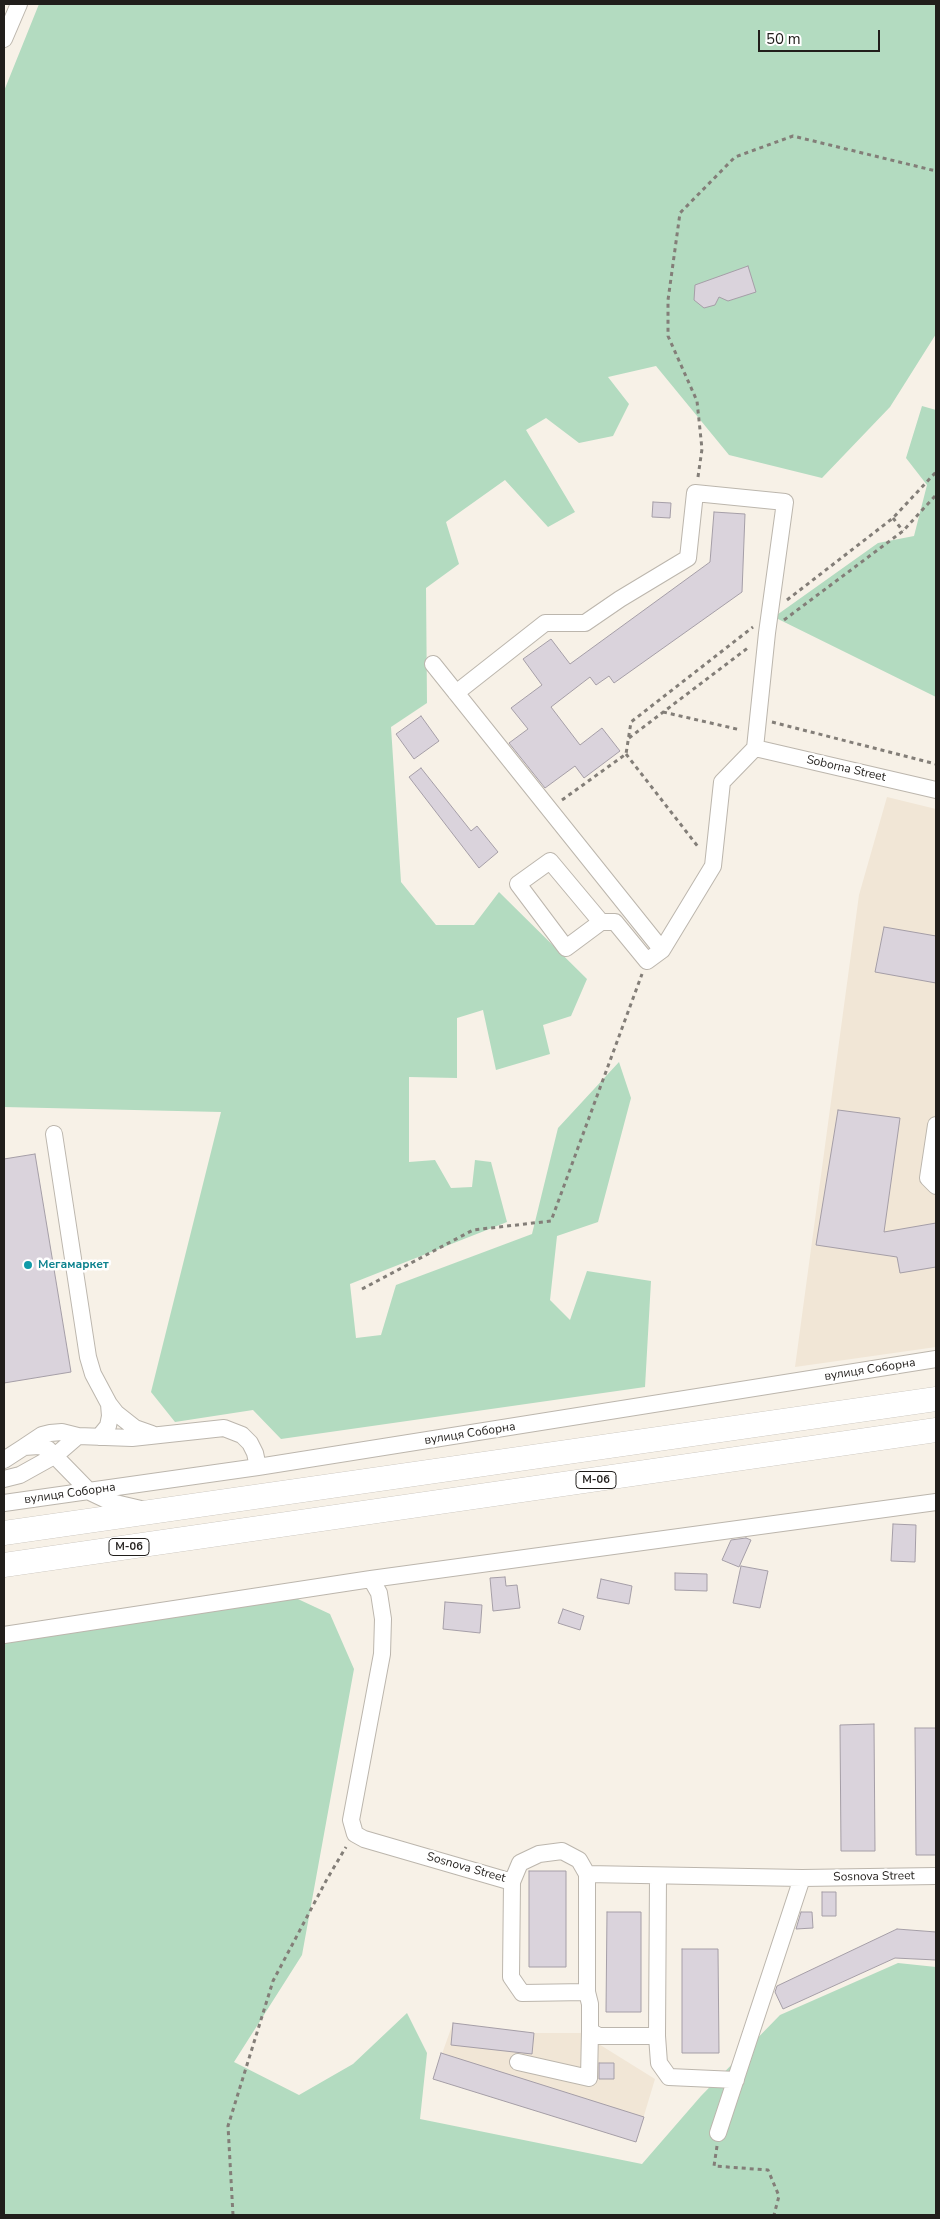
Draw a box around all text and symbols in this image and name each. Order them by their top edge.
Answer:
scale bar [760,20,882,52]
text: 50 m [766,29,801,49]
street label: Soborna Street [805,753,887,785]
place label: Мегамаркет [38,1258,109,1272]
marker: Мегамаркет [22,1259,34,1271]
street label: вулиця Соборна [823,1356,917,1384]
street label: вулиця Соборна [423,1420,517,1448]
road number: М-06 [576,1472,616,1488]
street label: вулиця Соборна [23,1480,117,1508]
road number: М-06 [109,1538,149,1555]
street label: Sosnova Street [425,1850,507,1886]
street label: Sosnova Street [833,1869,915,1885]

